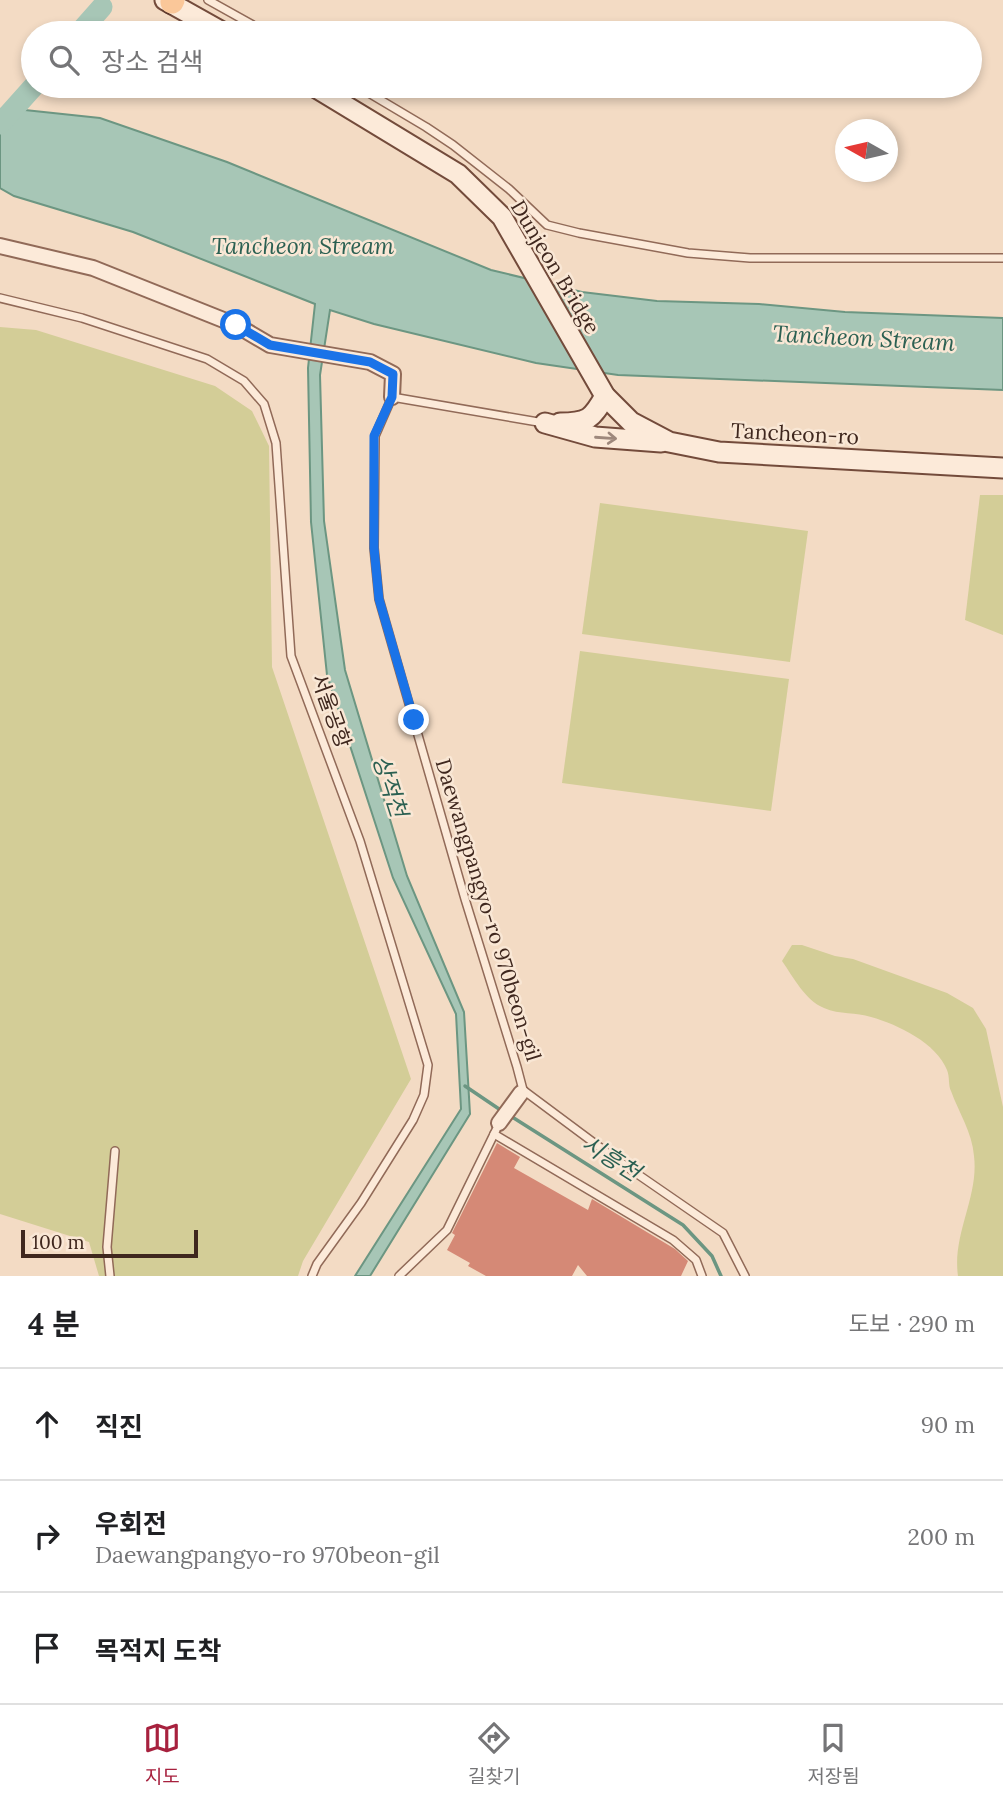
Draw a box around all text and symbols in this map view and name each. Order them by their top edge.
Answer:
search box [21,21,982,98]
icon: search [45,41,83,79]
text: 장소 검색 [101,45,204,78]
north arrow [835,119,898,182]
street label: Dunjeon Bridge [505,195,606,339]
water label: Tancheon Stream [212,231,394,260]
route start [220,309,251,340]
water label: Tancheon Stream [772,318,956,357]
street label: Tancheon-ro [730,417,860,450]
one-way arrow [594,432,617,445]
street label: 서울공항 [306,670,357,752]
route end [398,704,429,735]
water label: 상적천 [367,751,415,823]
street label: Daewangpangyo-ro 970beon-gil [430,755,547,1064]
water label: 시흥천 [577,1128,648,1188]
scale bar [21,1227,198,1259]
text: 100 m [32,1230,85,1254]
text: 4 분 [28,1305,80,1343]
text: 도보 · 290 m [848,1309,975,1338]
icon: ahead [28,1405,66,1443]
text: 직진 [95,1410,143,1443]
text: 90 m [921,1410,975,1439]
text: 우회전 [95,1507,167,1540]
icon: right [28,1517,66,1555]
text: 200 m [907,1522,975,1551]
text: Daewangpangyo-ro 970beon-gil [95,1540,440,1569]
icon: arrive [28,1629,66,1667]
text: 목적지 도착 [95,1634,221,1667]
tab: 지도 [143,1719,181,1788]
tab: 길찾기 [468,1719,520,1788]
tab: 저장됨 [807,1719,860,1788]

